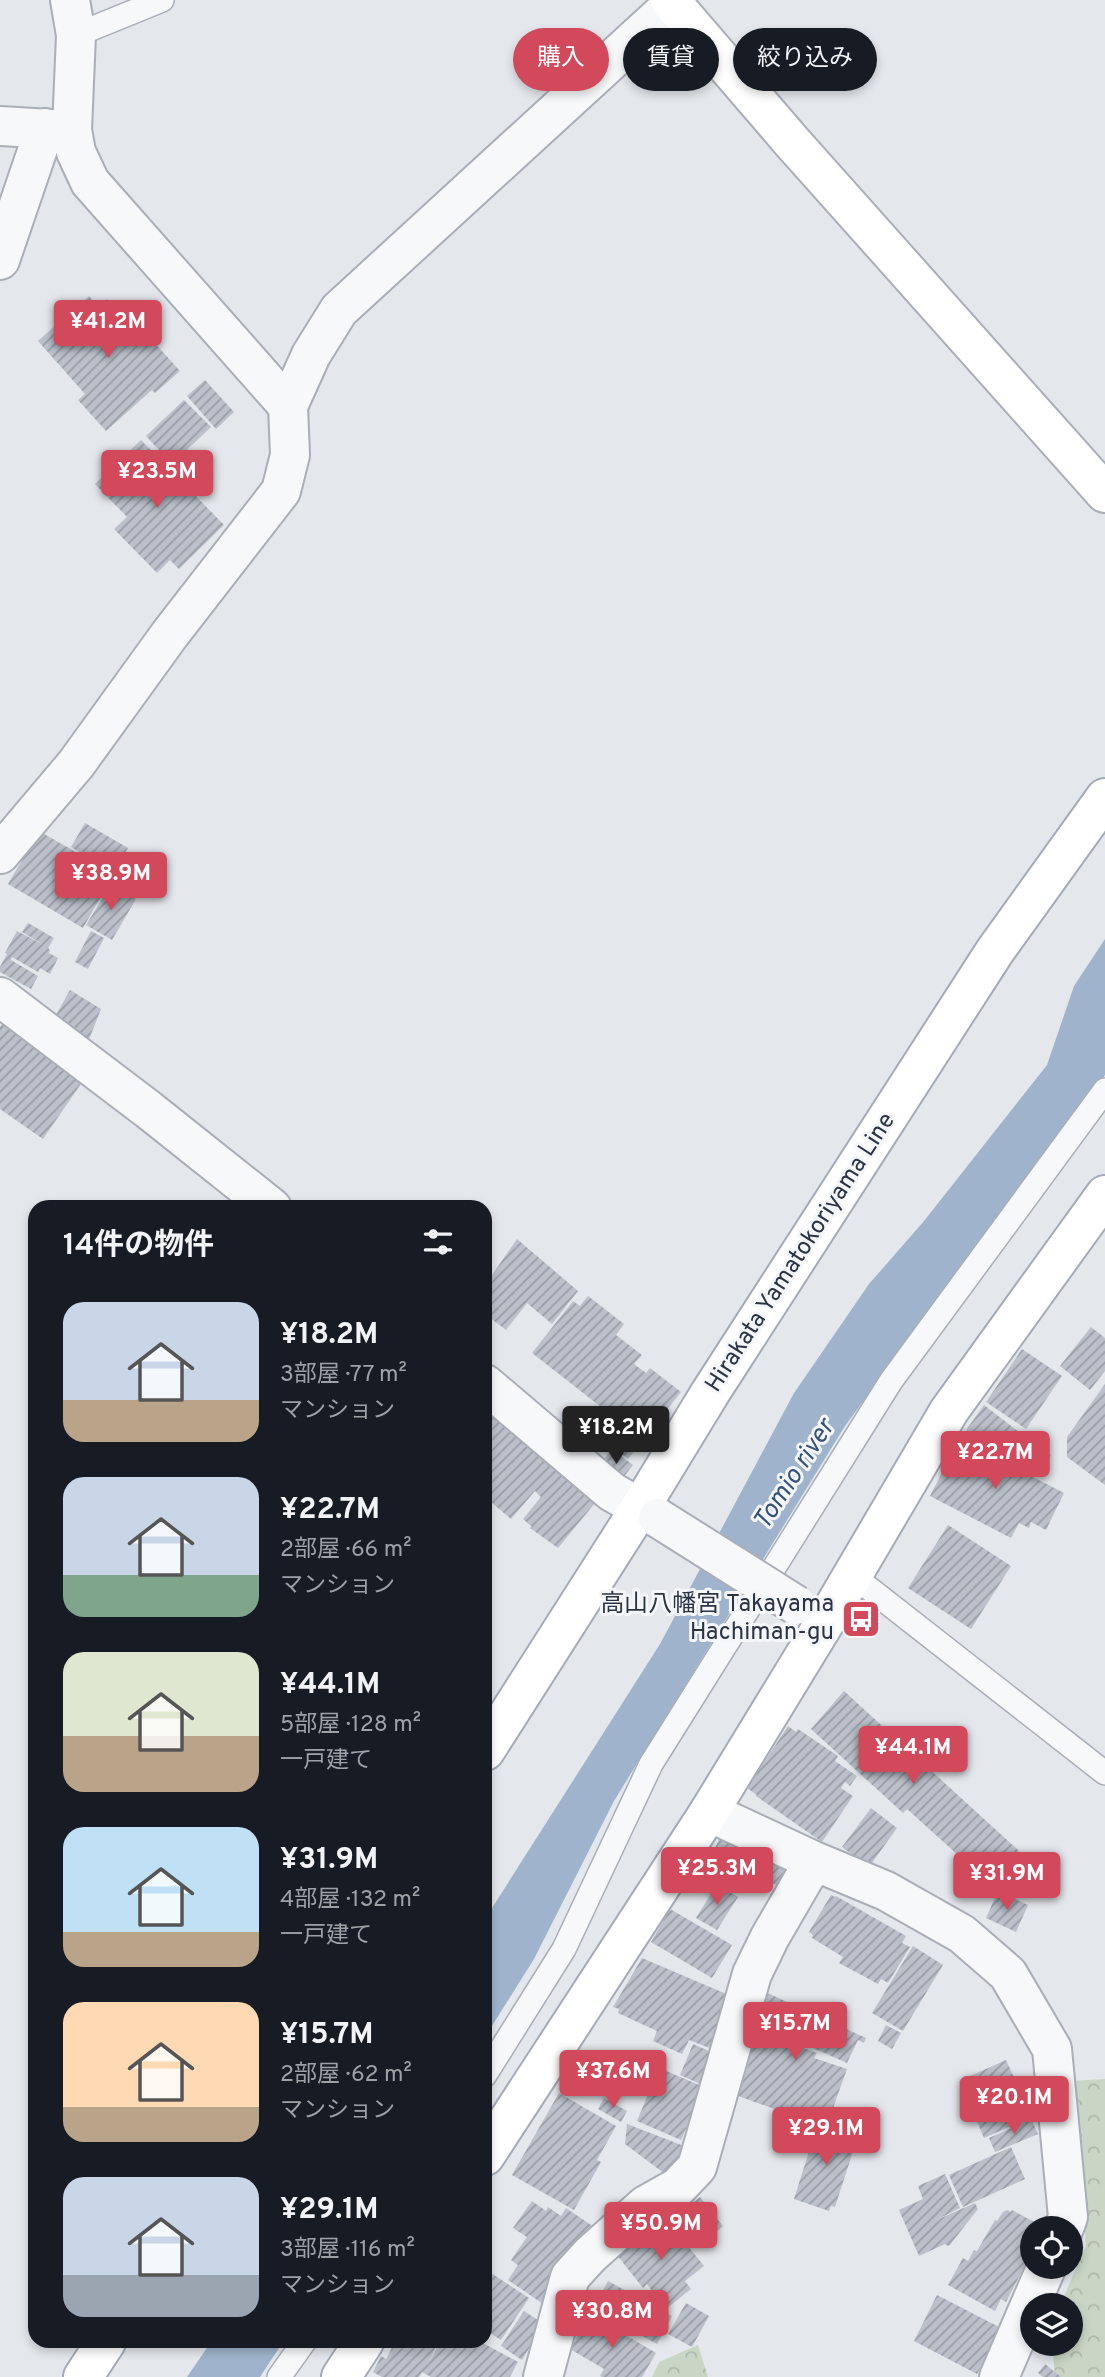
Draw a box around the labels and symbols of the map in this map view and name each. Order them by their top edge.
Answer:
pin: ¥41.2M [51,300,165,360]
pin: ¥23.5M [100,450,214,510]
pin: ¥38.9M [54,852,168,912]
street label: Hirakata Yamatokoriyama Line [699,1108,903,1398]
pin: ¥18.2M [559,1406,673,1466]
water label: Tomio river [747,1412,844,1537]
pin: ¥22.7M [938,1432,1052,1491]
place label: 高山八幡宮 Takayama Hachiman-gu [600,1590,834,1648]
bus stop icon: 高山八幡宮 Takayama Hachiman-gu [840,1598,882,1640]
pin: ¥44.1M [856,1726,970,1786]
pin: ¥25.3M [660,1848,774,1907]
pin: ¥31.9M [950,1853,1064,1912]
pin: ¥15.7M [738,2002,852,2062]
pin: ¥37.6M [556,2050,670,2110]
pin: ¥20.1M [957,2076,1071,2136]
pin: ¥29.1M [769,2108,883,2167]
pin: ¥50.9M [604,2202,718,2262]
pin: ¥30.8M [555,2290,669,2350]

